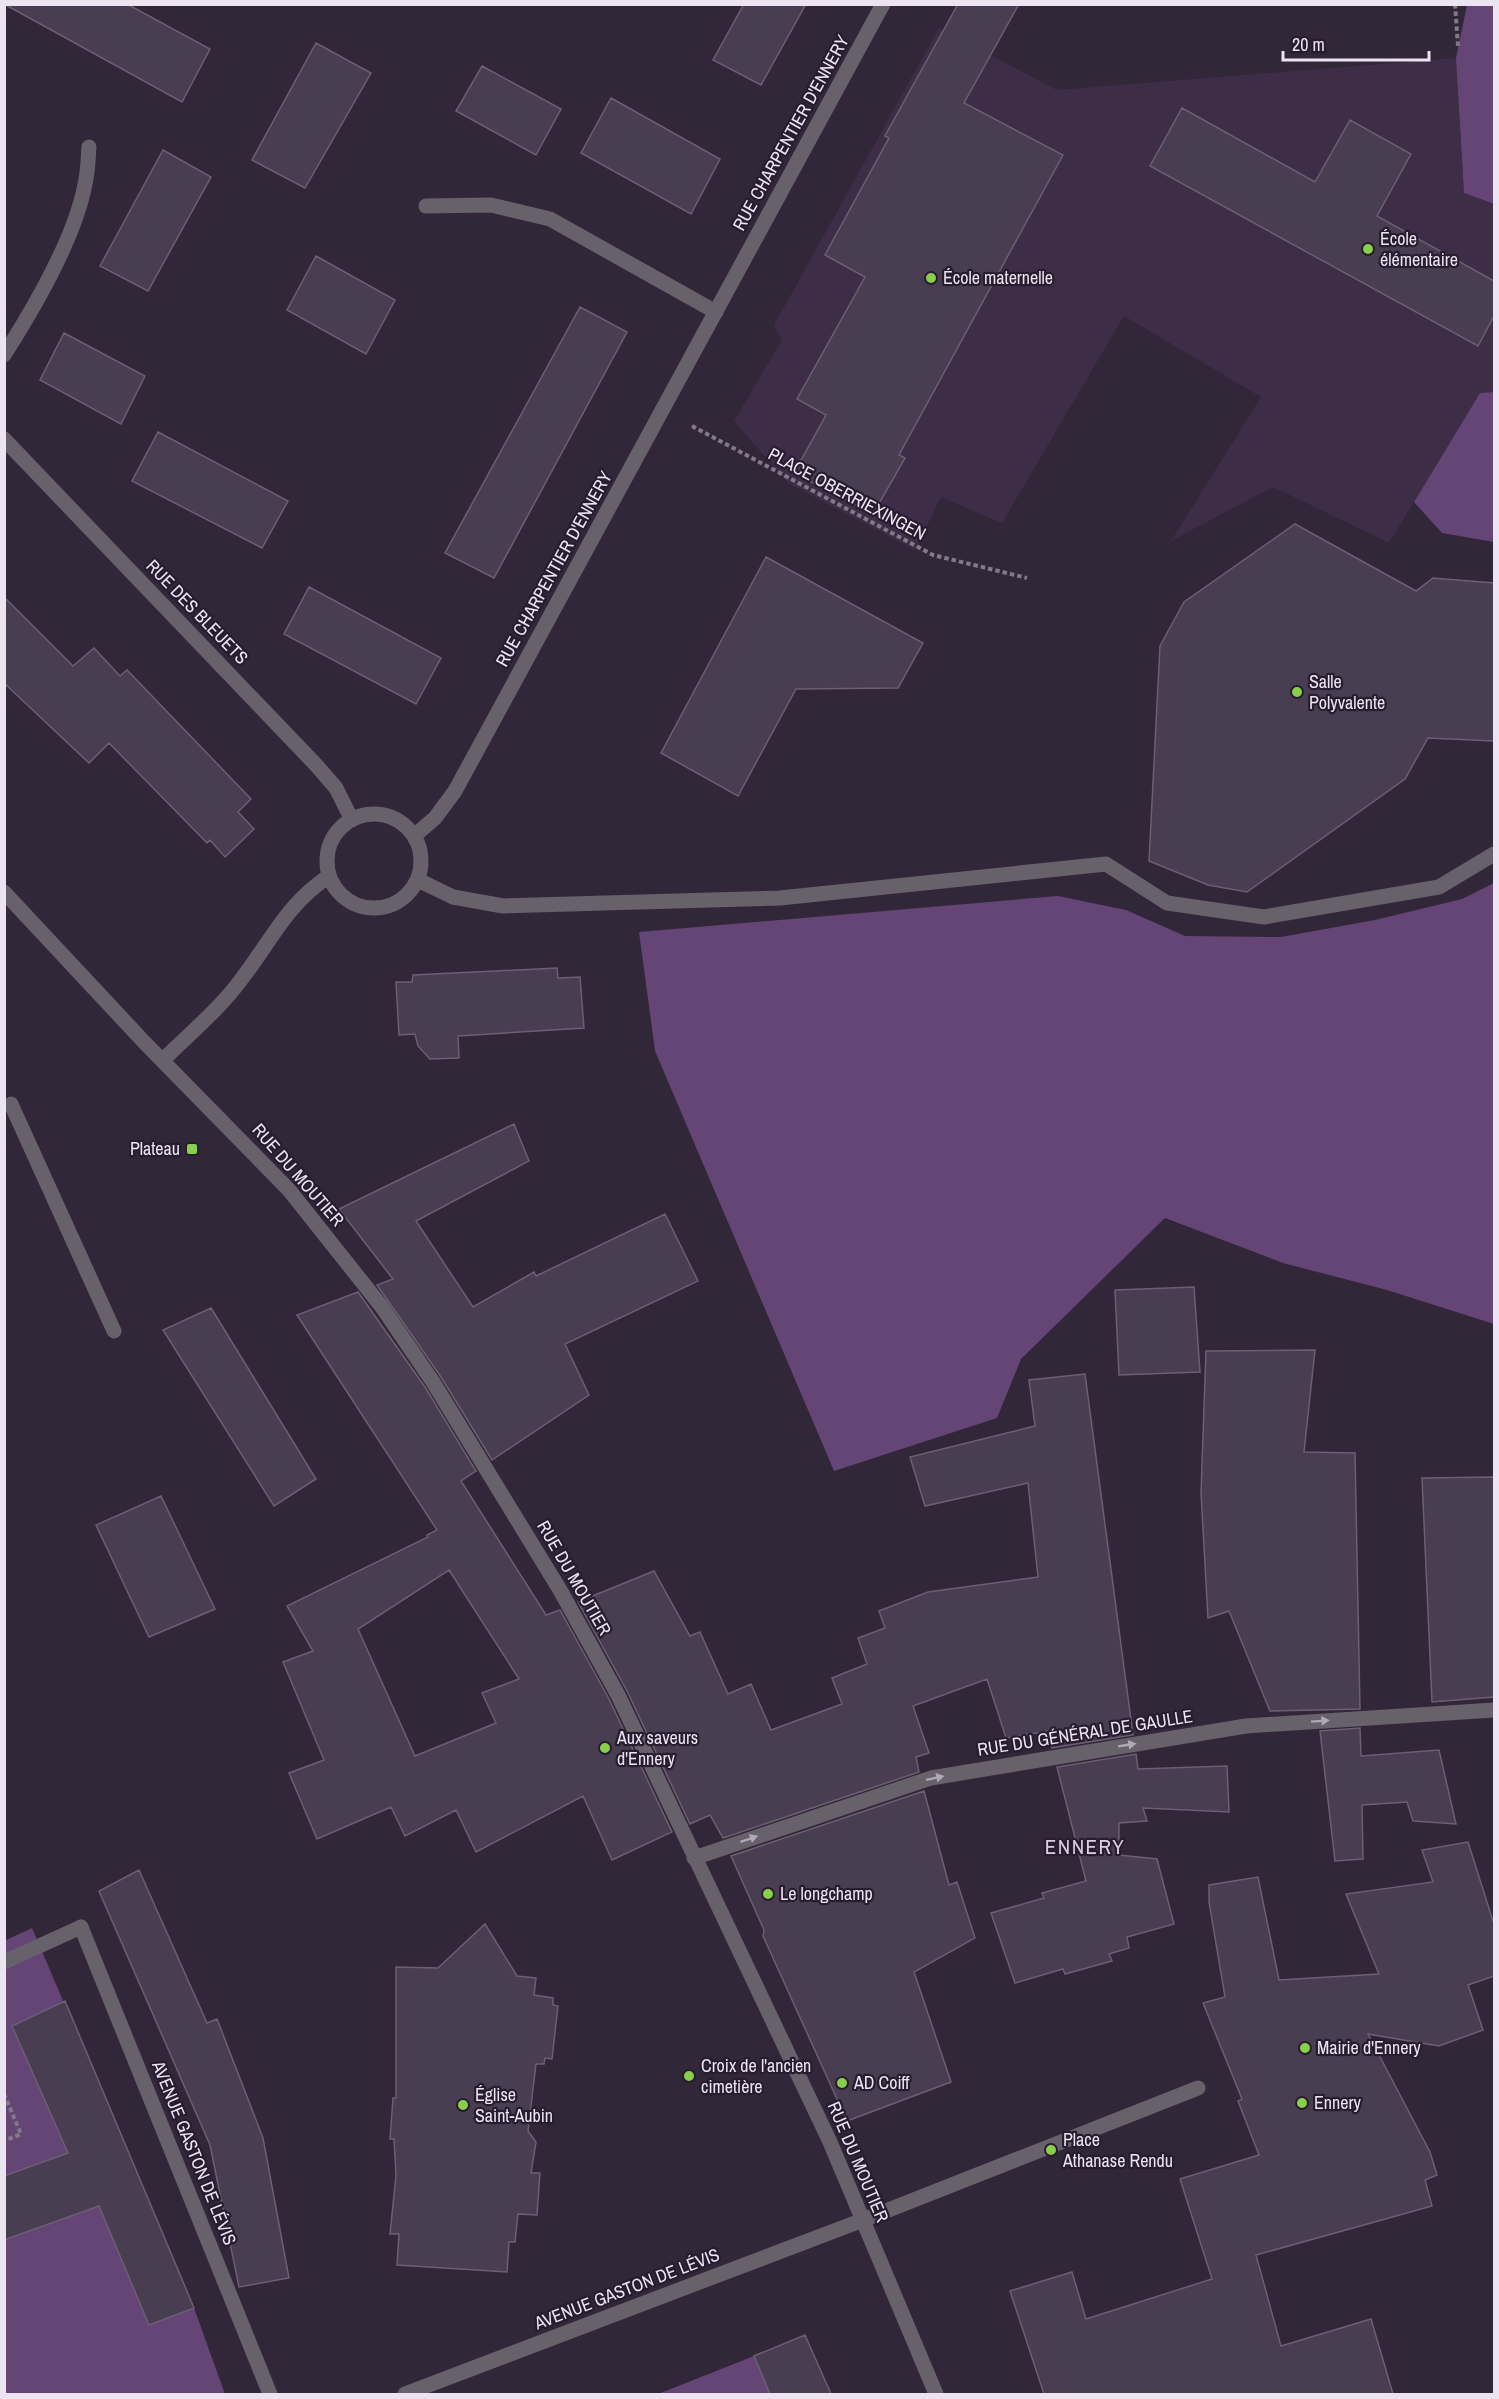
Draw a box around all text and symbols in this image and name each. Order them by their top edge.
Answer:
scale bar [1283,24,1428,62]
street label: RUE CHARPENTIER D'ENNERY [726,30,855,235]
text: 20 m [1292,32,1325,57]
place label: École élémentaire [1380,226,1458,272]
marker: École élémentaire [1361,242,1375,256]
place label: École maternelle [943,265,1053,290]
marker: École maternelle [924,271,938,285]
street label: PLACE OBERRIEXINGEN [764,441,931,546]
street label: RUE CHARPENTIER D'ENNERY [489,466,618,671]
street label: RUE DES BLEUETS [141,554,254,670]
place label: Salle Polyvalente [1309,669,1385,715]
marker: Salle Polyvalente [1290,685,1304,699]
street label: RUE DU MOUTIER [247,1118,350,1232]
place label: Plateau [130,1136,180,1161]
marker: Plateau [185,1142,199,1156]
street label: RUE DU MOUTIER [531,1516,618,1640]
street label: RUE DU GÉNÉRAL DE GAULLE [975,1703,1194,1762]
one-way arrow [1310,1716,1329,1726]
place label: Aux saveurs d'Ennery [616,1725,698,1771]
marker: Aux saveurs d'Ennery [598,1741,612,1755]
one-way arrow [1117,1741,1136,1750]
one-way arrow [925,1773,944,1782]
district label: ENNERY [1045,1832,1125,1861]
one-way arrow [741,1834,759,1844]
place label: Le longchamp [780,1881,873,1906]
marker: Le longchamp [761,1887,775,1901]
place label: Mairie d'Ennery [1317,2035,1421,2060]
marker: Mairie d'Ennery [1298,2041,1312,2055]
place label: Croix de l'ancien cimetière [701,2053,811,2099]
street label: AVENUE GASTON DE LÉVIS [146,2056,243,2249]
marker: Croix de l'ancien cimetière [682,2069,696,2083]
place label: AD Coiff [853,2070,910,2095]
marker: AD Coiff [835,2076,849,2090]
place label: Église Saint-Aubin [475,2082,553,2128]
place label: Ennery [1314,2090,1361,2115]
marker: Ennery [1295,2096,1309,2110]
marker: Église Saint-Aubin [456,2098,470,2112]
street label: RUE DU MOUTIER [822,2098,895,2226]
place label: Place Athanase Rendu [1062,2127,1173,2173]
marker: Place Athanase Rendu [1044,2143,1058,2157]
street label: AVENUE GASTON DE LÉVIS [530,2242,723,2336]

